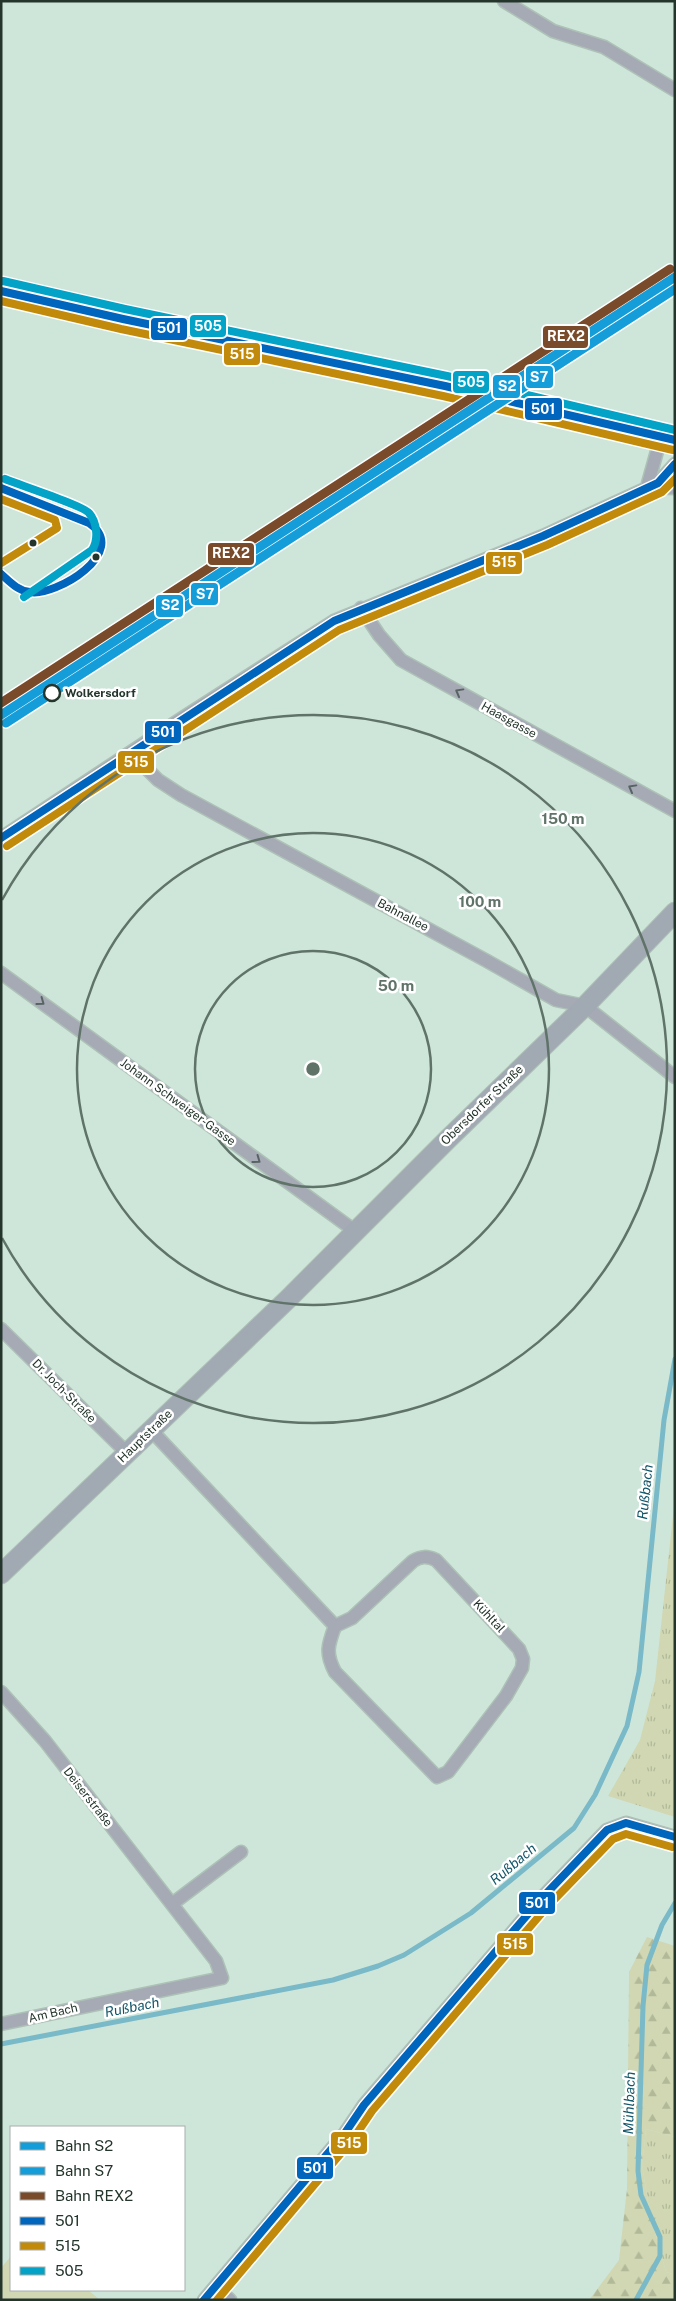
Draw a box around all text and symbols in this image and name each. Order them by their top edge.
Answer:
line badge: 505 [189,314,227,338]
line badge: 501 [150,317,188,341]
text: 505 [194,318,222,334]
text: 501 [157,320,181,336]
line badge: REX2 [542,325,589,349]
text: REX2 [547,328,585,344]
line badge: 515 [223,342,261,366]
text: 515 [230,346,254,362]
line badge: S7 [525,365,554,389]
text: S7 [530,369,548,385]
line badge: 505 [452,370,490,394]
text: 505 [457,374,485,390]
line badge: S2 [492,374,521,399]
text: S2 [498,378,516,394]
line badge: 501 [524,397,563,421]
text: 501 [531,401,555,417]
unlabelled marker [28,538,38,548]
line badge: REX2 [207,542,255,566]
text: REX2 [212,545,250,561]
line badge: 515 [485,551,523,575]
unlabelled marker [91,552,101,562]
text: 515 [492,554,516,570]
line badge: S7 [190,582,219,606]
text: S7 [196,586,214,602]
line badge: S2 [155,594,184,618]
text: S2 [161,597,179,613]
marker: Wolkersdorf [43,684,61,702]
place label: Wolkersdorf [65,686,136,700]
one-way arrow [456,688,465,698]
street label: Haasgasse [479,699,539,741]
line badge: 501 [144,720,182,744]
text: 501 [151,724,175,740]
line badge: 515 [117,750,155,774]
text: 515 [124,754,148,770]
one-way arrow [628,784,637,794]
text: 150 m [541,810,585,827]
text: 100 m [459,893,501,910]
street label: Bahnallee [375,896,431,934]
text: 50 m [378,977,414,994]
one-way arrow [35,996,45,1005]
street label: Johann Schweiger-Gasse [118,1056,238,1149]
centre of rings [304,1060,322,1078]
street label: Obersdorfer Straße [438,1062,526,1148]
one-way arrow [251,1154,260,1162]
street label: Dr. Joch-Straße [29,1356,99,1426]
street label: Hauptstraße [115,1407,175,1465]
water label: Rußbach [634,1464,656,1520]
street label: Kühltal [470,1597,508,1636]
street label: Deiserstraße [61,1765,116,1830]
water label: Rußbach [487,1840,539,1888]
line badge: 501 [518,1891,556,1915]
text: 501 [525,1895,549,1911]
line badge: 515 [496,1932,534,1956]
text: 515 [503,1936,527,1952]
water label: Rußbach [103,1994,161,2020]
street label: Am Bach [27,2001,79,2025]
water label: Mühlbach [620,2071,638,2135]
legend [10,2126,185,2291]
line badge: 515 [330,2131,368,2155]
text: 515 [337,2135,361,2151]
text: Bahn S2 [55,2137,113,2154]
line badge: 501 [296,2156,334,2180]
text: 501 [303,2160,327,2176]
text: Bahn S7 [55,2162,113,2179]
text: Bahn REX2 [55,2187,133,2204]
text: 501 [55,2212,80,2229]
text: 515 [55,2237,80,2254]
text: 505 [55,2262,83,2279]

